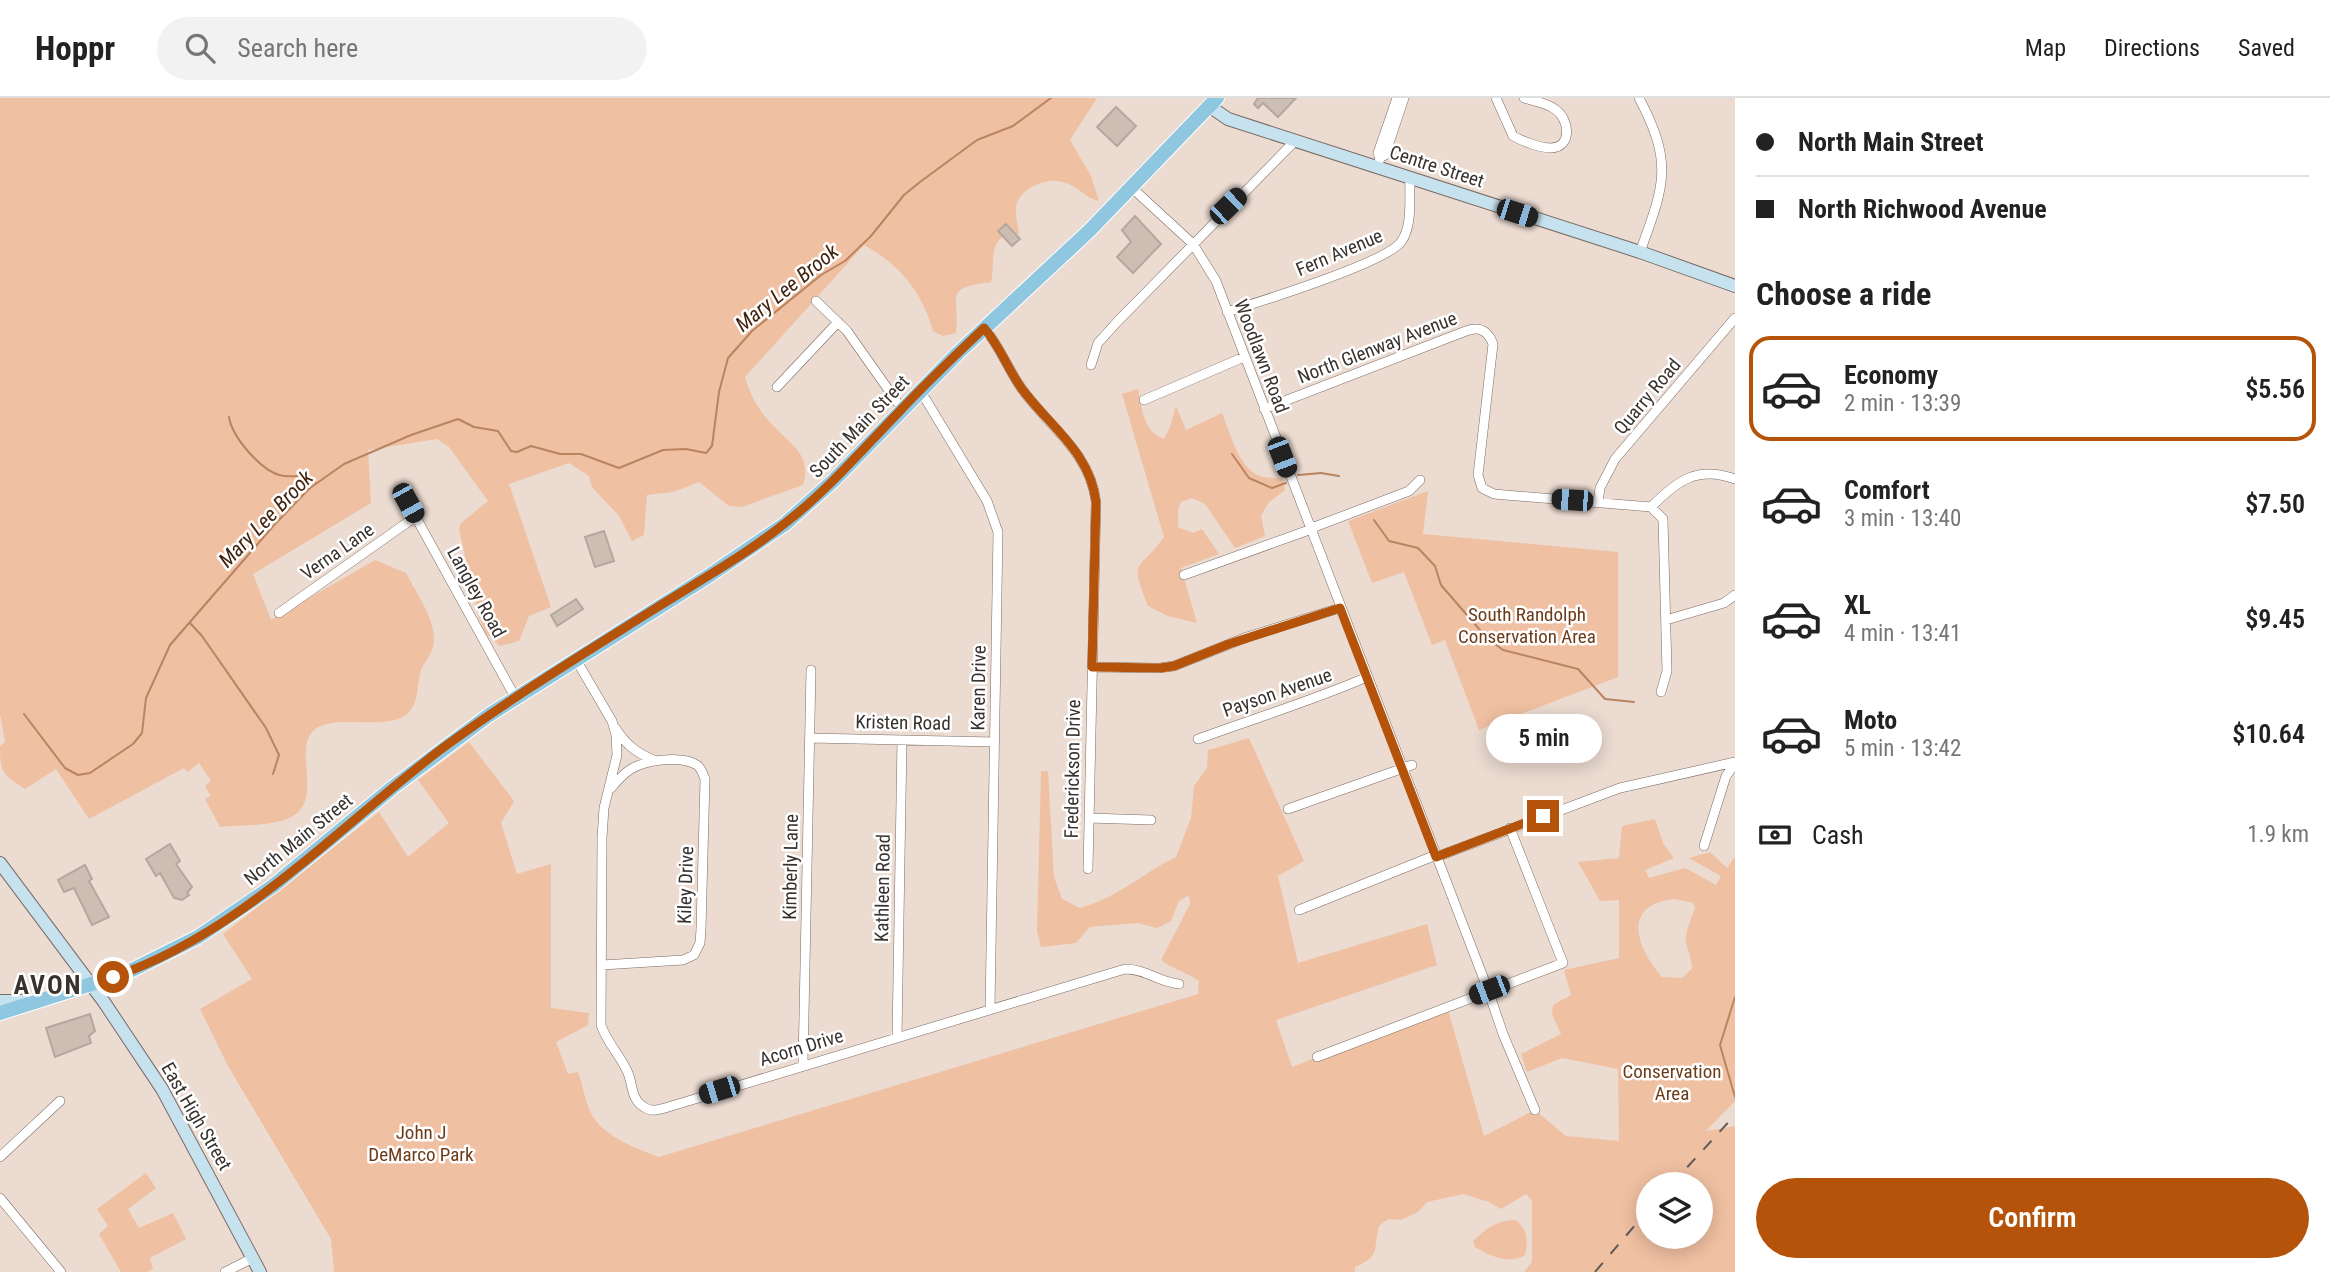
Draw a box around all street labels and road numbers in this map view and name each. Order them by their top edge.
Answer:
street label: Centre Street [1387,140,1487,193]
street label: Fern Avenue [1292,224,1386,281]
street label: Woodlawn Road [1229,296,1294,416]
street label: North Glenway Avenue [1294,306,1460,388]
street label: Quarry Road [1609,354,1686,439]
street label: South Main Street [805,370,914,482]
street label: Verna Lane [296,518,378,585]
street label: Langley Road [442,543,511,642]
street label: Karen Drive [966,645,991,731]
street label: Payson Avenue [1220,663,1335,722]
street label: Frederickson Drive [1060,699,1085,839]
street label: Kristen Road [855,710,951,735]
street label: North Main Street [240,789,357,890]
street label: Kimberly Lane [778,814,803,920]
street label: Kathleen Road [870,834,895,942]
street label: Kiley Drive [673,846,698,924]
street label: Acorn Drive [756,1024,846,1071]
street label: East High Street [156,1058,237,1174]

